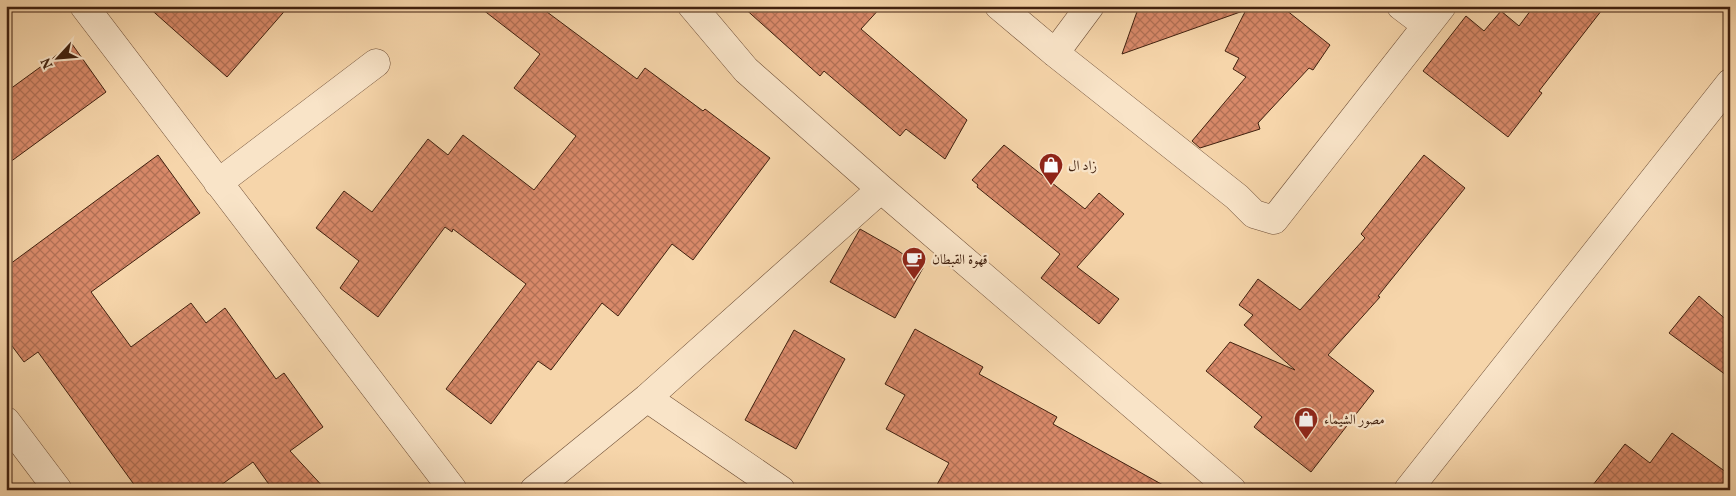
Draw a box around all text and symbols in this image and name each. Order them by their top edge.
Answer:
north arrow [32,32,82,82]
text: N [37,54,58,72]
shop icon: زاد ال [1038,152,1064,186]
place label: زاد ال [1068,157,1097,176]
cafe icon: قهوة القبطان [901,246,927,280]
place label: قهوة القبطان [932,251,988,270]
shop icon: مصور الشيماء [1293,406,1319,440]
place label: مصور الشيماء [1324,411,1385,430]

